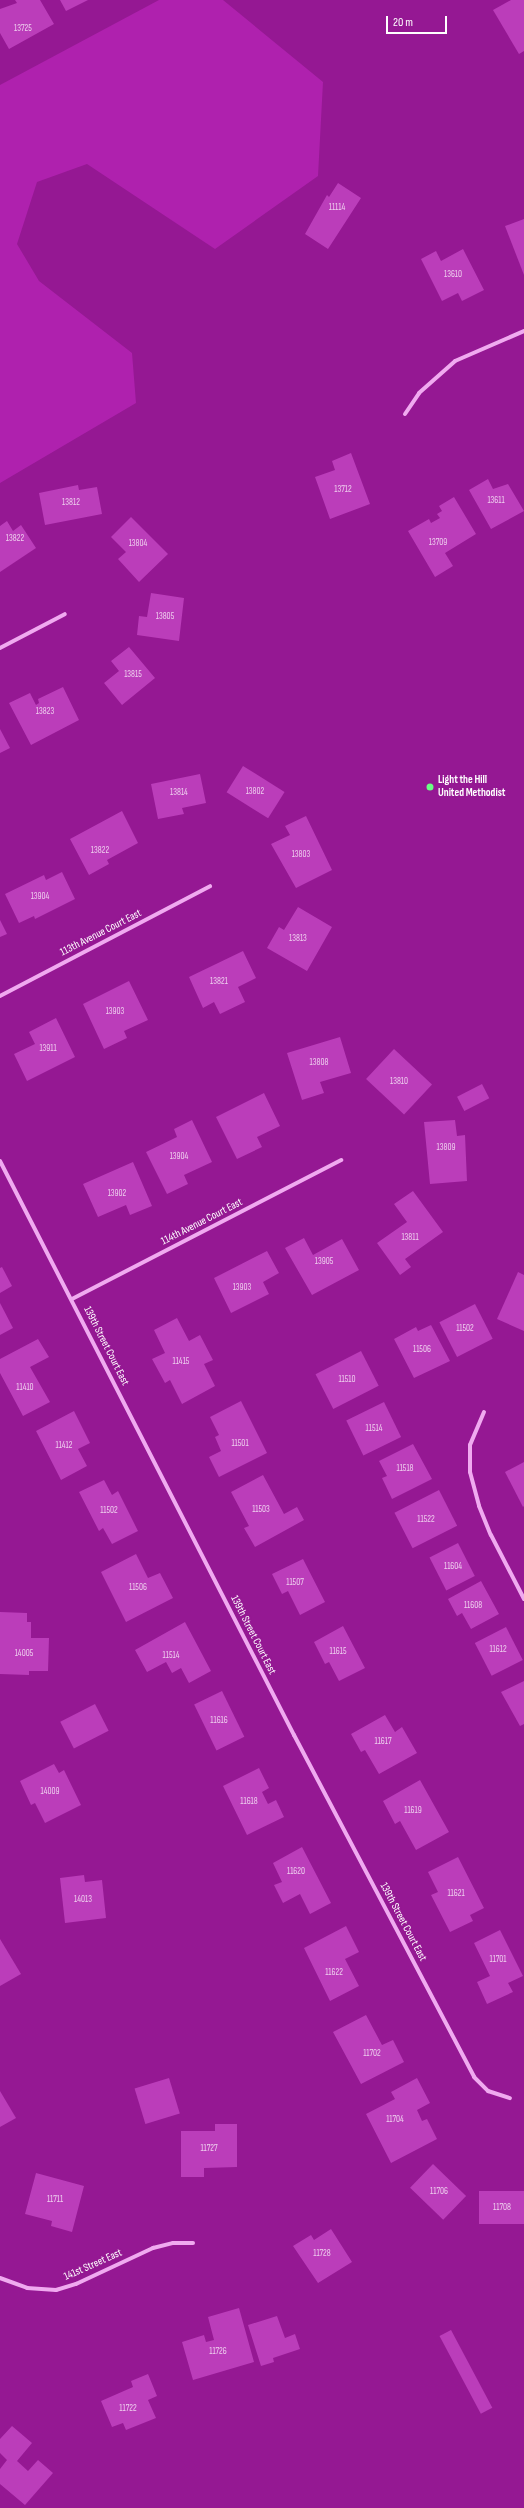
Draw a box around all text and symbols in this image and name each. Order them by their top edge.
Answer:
scale bar [388,8,449,34]
text: 20 m [393,15,413,30]
house number: 13725 [14,24,32,34]
house number: 11114 [329,203,345,213]
house number: 13610 [444,270,462,280]
house number: 13712 [334,485,352,495]
house number: 13611 [487,496,505,506]
house number: 13812 [62,498,80,508]
house number: 13822 [6,534,24,544]
house number: 13709 [429,538,447,548]
house number: 13804 [129,539,147,549]
house number: 13805 [156,612,174,622]
house number: 13815 [124,670,142,680]
house number: 13823 [36,707,54,717]
place label: Light the Hill United Methodist [438,774,505,800]
marker: Light the Hill United Methodist [425,782,435,792]
house number: 13802 [246,787,264,797]
house number: 13814 [170,788,188,798]
house number: 13822 [91,846,109,856]
house number: 13803 [292,850,310,860]
house number: 13904 [31,892,49,902]
street label: 113th Avenue Court East [58,907,144,959]
house number: 13813 [289,934,307,944]
house number: 13821 [210,977,228,987]
house number: 13903 [106,1007,124,1017]
house number: 13911 [39,1044,57,1054]
house number: 13808 [310,1058,328,1068]
house number: 13810 [390,1077,408,1087]
house number: 13809 [437,1143,455,1153]
house number: 13904 [170,1152,188,1162]
house number: 13902 [108,1189,126,1199]
street label: 114th Avenue Court East [159,1196,245,1248]
house number: 13811 [401,1233,419,1243]
house number: 13905 [315,1257,333,1267]
house number: 13903 [233,1283,251,1293]
street label: 139th Street Court East [80,1304,132,1388]
house number: 11502 [456,1324,474,1334]
house number: 11506 [413,1345,431,1355]
house number: 11415 [173,1357,189,1367]
house number: 11510 [338,1375,356,1385]
house number: 11410 [16,1383,34,1393]
house number: 11514 [366,1424,382,1434]
house number: 11501 [231,1439,249,1449]
house number: 11412 [55,1441,73,1451]
house number: 11518 [396,1464,414,1474]
house number: 11503 [252,1505,270,1515]
house number: 11502 [100,1506,118,1516]
house number: 11522 [417,1515,435,1525]
house number: 11604 [444,1562,462,1572]
house number: 11507 [286,1578,304,1588]
house number: 11506 [129,1583,147,1593]
street label: 139th Street Court East [227,1593,279,1677]
house number: 11608 [464,1601,482,1611]
house number: 11612 [489,1645,507,1655]
house number: 11615 [329,1647,347,1657]
house number: 14005 [15,1649,33,1659]
house number: 11514 [163,1651,179,1661]
house number: 11616 [210,1716,228,1726]
house number: 11617 [375,1737,391,1747]
house number: 14009 [41,1787,59,1797]
house number: 11618 [240,1797,258,1807]
house number: 11619 [404,1806,422,1816]
house number: 11620 [287,1867,305,1877]
street label: 139th Street Court East [377,1881,429,1963]
house number: 11621 [447,1889,465,1899]
house number: 14013 [74,1895,92,1905]
house number: 11701 [489,1955,507,1965]
house number: 11622 [325,1968,343,1978]
house number: 11702 [363,2049,381,2059]
house number: 11704 [386,2115,404,2125]
house number: 11727 [200,2144,218,2154]
house number: 11706 [430,2187,448,2197]
house number: 11711 [47,2195,63,2205]
house number: 11708 [493,2203,511,2213]
street label: 141st Street East [62,2246,124,2284]
house number: 11728 [313,2249,331,2259]
house number: 11726 [209,2347,227,2357]
house number: 11722 [119,2404,137,2414]

